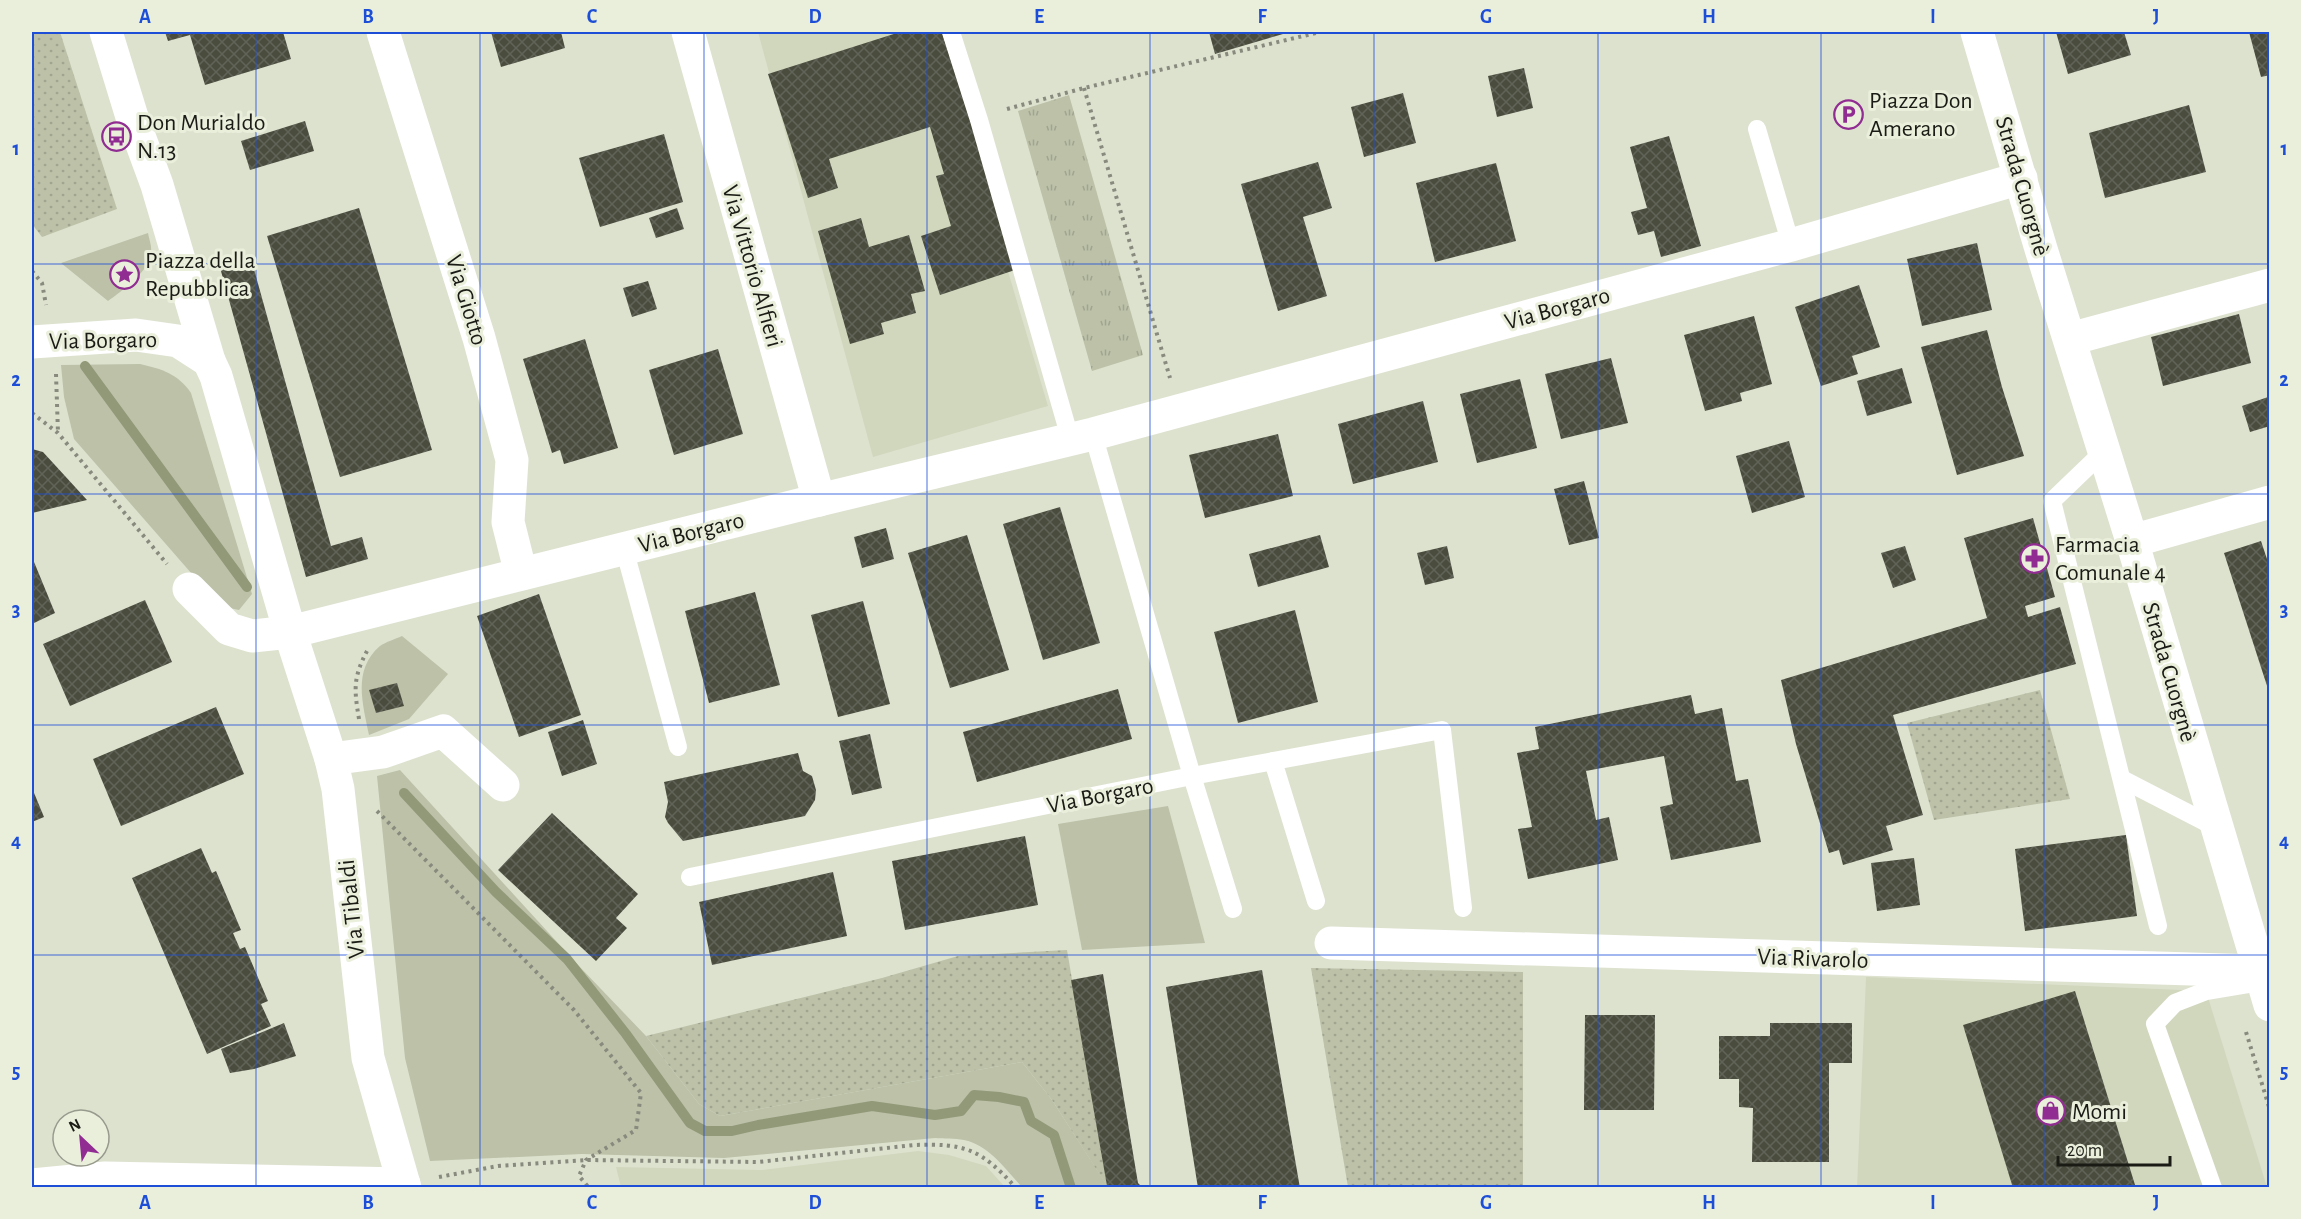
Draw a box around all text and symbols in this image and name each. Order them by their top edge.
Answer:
text: A [139,7,151,27]
text: B [362,7,374,27]
text: C [587,7,598,27]
text: D [808,7,822,27]
text: E [1034,7,1044,27]
text: F [1257,7,1267,27]
text: G [1480,7,1492,27]
text: H [1702,7,1716,27]
text: I [1930,7,1936,27]
text: J [2153,7,2159,27]
place label: Piazza Don Amerano [1869,89,1973,141]
parking icon: Piazza Don Amerano [1832,98,1864,130]
place label: Don Murialdo N.13 [137,111,266,163]
street label: Strada Cuorgnè [1991,114,2053,259]
bus stop icon: Don Murialdo N.13 [100,120,132,152]
text: 1 [12,139,20,159]
text: 1 [2280,139,2288,159]
street label: Via Vittorio Alfieri [717,183,787,350]
place label: Piazza della Repubblica [145,249,256,301]
street label: Via Giotto [441,252,491,348]
place icon: Piazza della Repubblica [108,258,140,290]
street label: Via Borgaro [1502,283,1613,335]
street label: Via Borgaro [49,328,157,354]
text: 2 [11,370,21,390]
text: 2 [2279,370,2289,390]
street label: Via Borgaro [636,508,747,558]
place label: Farmacia Comunale 4 [2055,533,2166,585]
pharmacy icon: Farmacia Comunale 4 [2018,542,2050,574]
text: 3 [12,600,20,620]
street label: Strada Cuorgnè [2138,600,2200,745]
text: 3 [2280,600,2288,620]
street label: Via Borgaro [1045,774,1156,818]
text: 4 [11,831,21,851]
text: 4 [2279,831,2289,851]
street label: Via Tibaldi [335,858,369,960]
street label: Via Rivarolo [1757,945,1869,973]
text: 5 [12,1062,20,1082]
text: 5 [2280,1062,2288,1082]
shop icon: Momi [2035,1095,2067,1127]
place label: Momi [2072,1100,2127,1124]
north arrow [51,1108,111,1168]
text: N [66,1116,83,1135]
scale bar [2058,1129,2170,1167]
text: 20 m [2067,1142,2102,1160]
text: A [139,1193,151,1213]
text: B [362,1193,374,1213]
text: C [587,1193,598,1213]
text: D [808,1193,822,1213]
text: E [1034,1193,1044,1213]
text: F [1257,1193,1267,1213]
text: G [1480,1193,1492,1213]
text: H [1702,1193,1716,1213]
text: I [1930,1193,1936,1213]
text: J [2153,1193,2159,1213]

